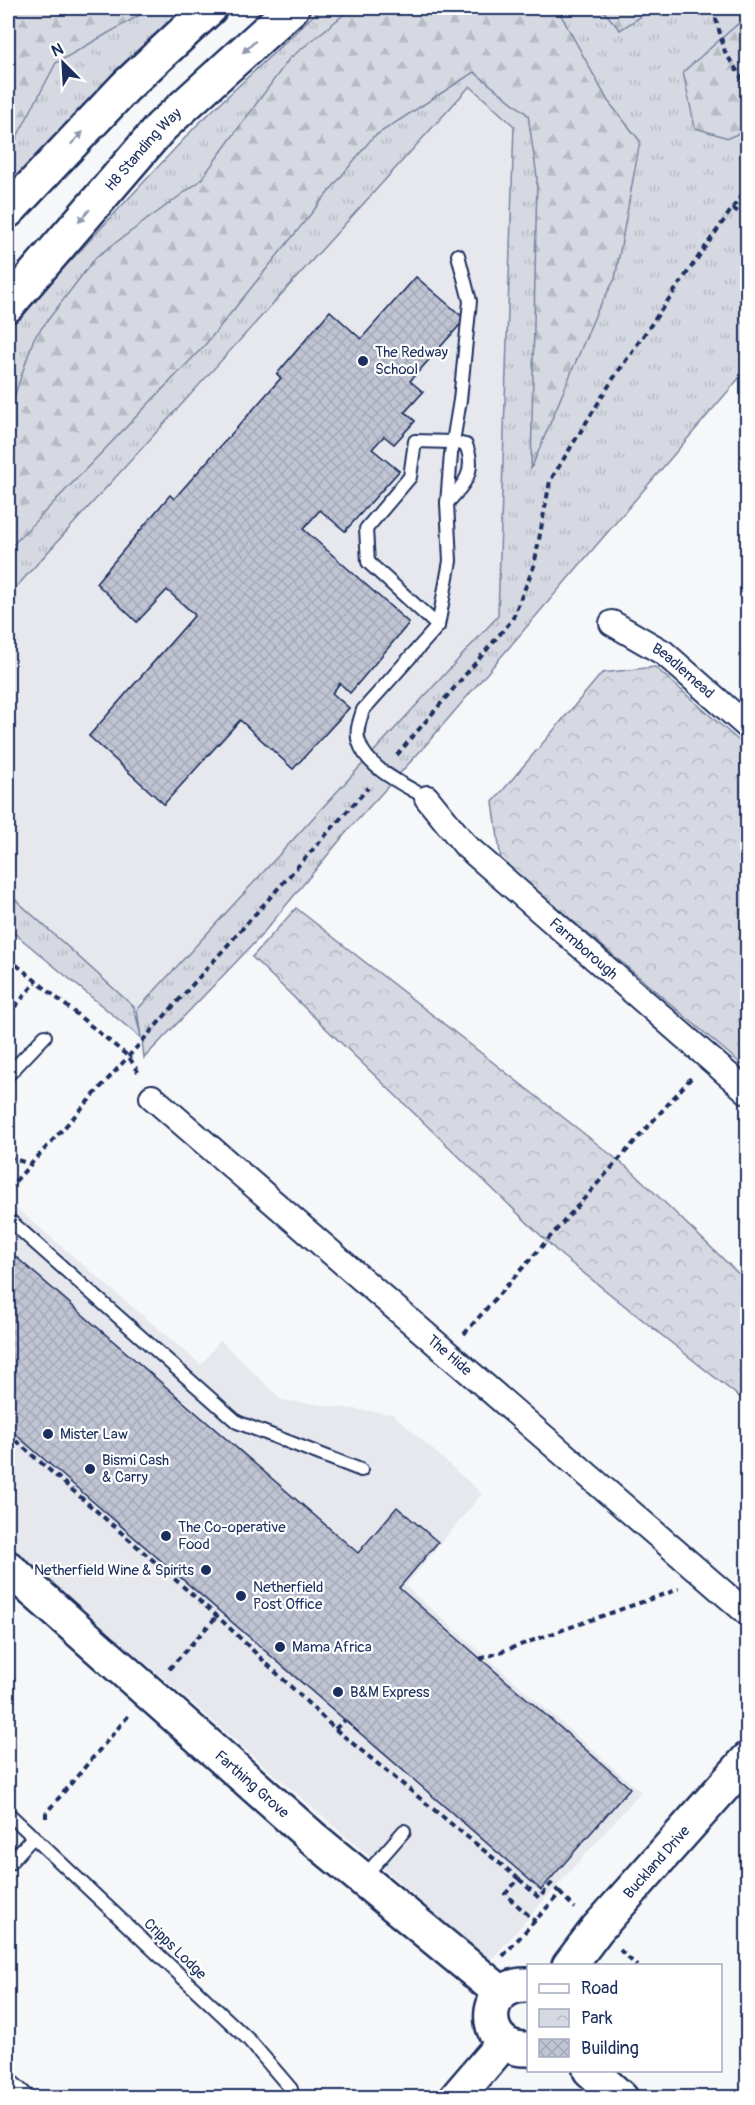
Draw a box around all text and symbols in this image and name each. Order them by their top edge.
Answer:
north arrow [33,33,93,93]
text: N [48,39,66,62]
one-way arrow [242,40,257,53]
street label: H8 Standing Way [101,103,186,195]
one-way arrow [69,132,83,146]
one-way arrow [78,208,91,223]
place label: The Redway School [375,343,449,379]
marker: The Redway School [356,354,370,368]
street label: Beadlemead [649,639,718,702]
street label: Farmborough [546,914,622,984]
street label: The Hide [423,1331,476,1380]
place label: Mister Law [60,1425,128,1444]
marker: Mister Law [41,1427,55,1441]
place label: Bismi Cash & Carry [102,1451,169,1487]
marker: Bismi Cash & Carry [83,1462,97,1476]
place label: The Co-operative Food [178,1518,286,1554]
marker: The Co-operative Food [159,1529,173,1543]
place label: Netherfield Wine & Spirits [34,1561,194,1580]
marker: Netherfield Wine & Spirits [199,1563,213,1577]
place label: Netherfield Post Office [253,1578,323,1614]
marker: Netherfield Post Office [234,1589,248,1603]
place label: Mama Africa [292,1638,372,1657]
marker: Mama Africa [273,1640,287,1654]
place label: B&M Express [350,1683,430,1702]
marker: B&M Express [331,1685,345,1699]
street label: Farthing Grove [211,1746,294,1822]
street label: Buckland Drive [619,1821,694,1902]
street label: Cripps Lodge [140,1914,211,1984]
legend [527,1964,722,2072]
text: Road [581,1977,618,2000]
text: Park [581,2007,613,2030]
text: Building [581,2037,639,2060]

